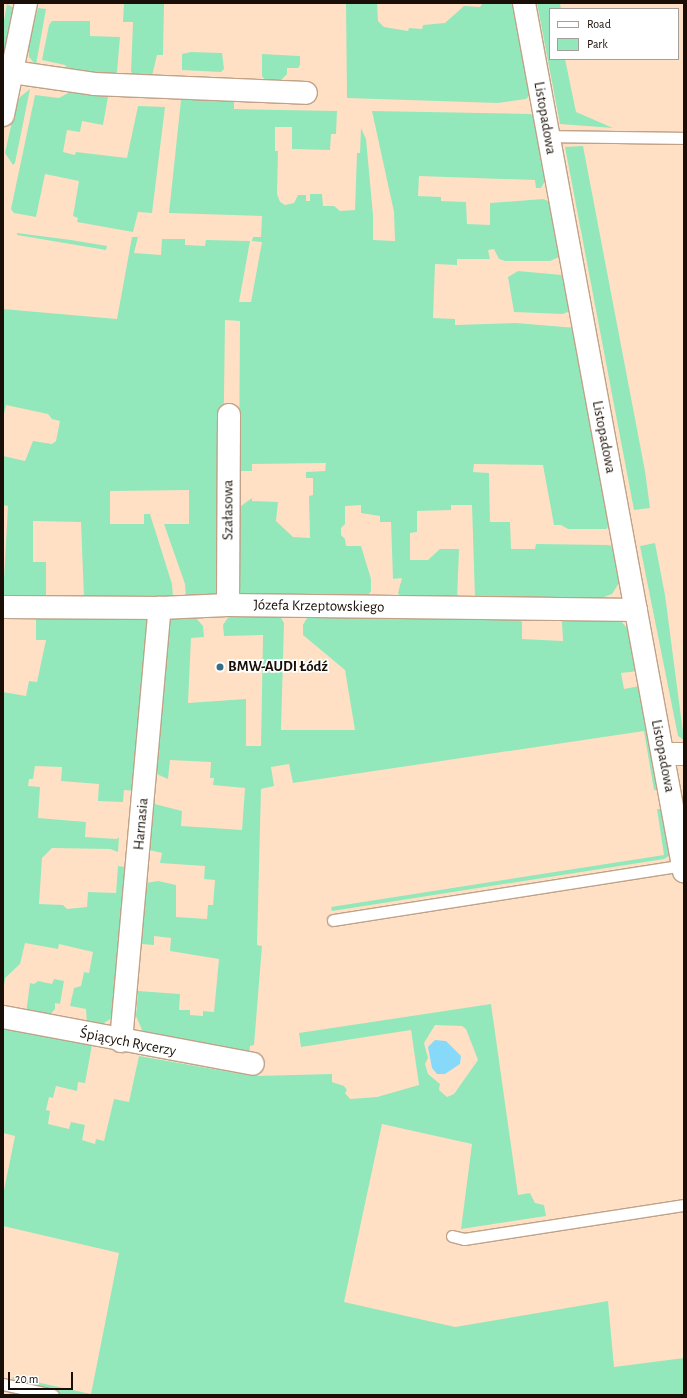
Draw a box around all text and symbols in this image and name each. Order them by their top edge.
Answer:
legend [549,8,679,60]
text: Road [587,18,611,30]
text: Park [587,38,608,50]
street label: Listopadowa [530,80,560,156]
street label: Listopadowa [588,399,620,475]
street label: Szałasowa [219,480,237,540]
street label: Józefa Krzeptowskiego [253,596,385,616]
place label: BMW-AUDI Łódź [228,658,328,676]
marker: BMW-AUDI Łódź [215,662,225,672]
street label: Listopadowa [647,718,679,794]
street label: Harnasia [130,797,152,851]
street label: Śpiących Rycerzy [78,1024,178,1060]
scale bar [10,1364,75,1390]
text: 20 m [15,1373,38,1385]

